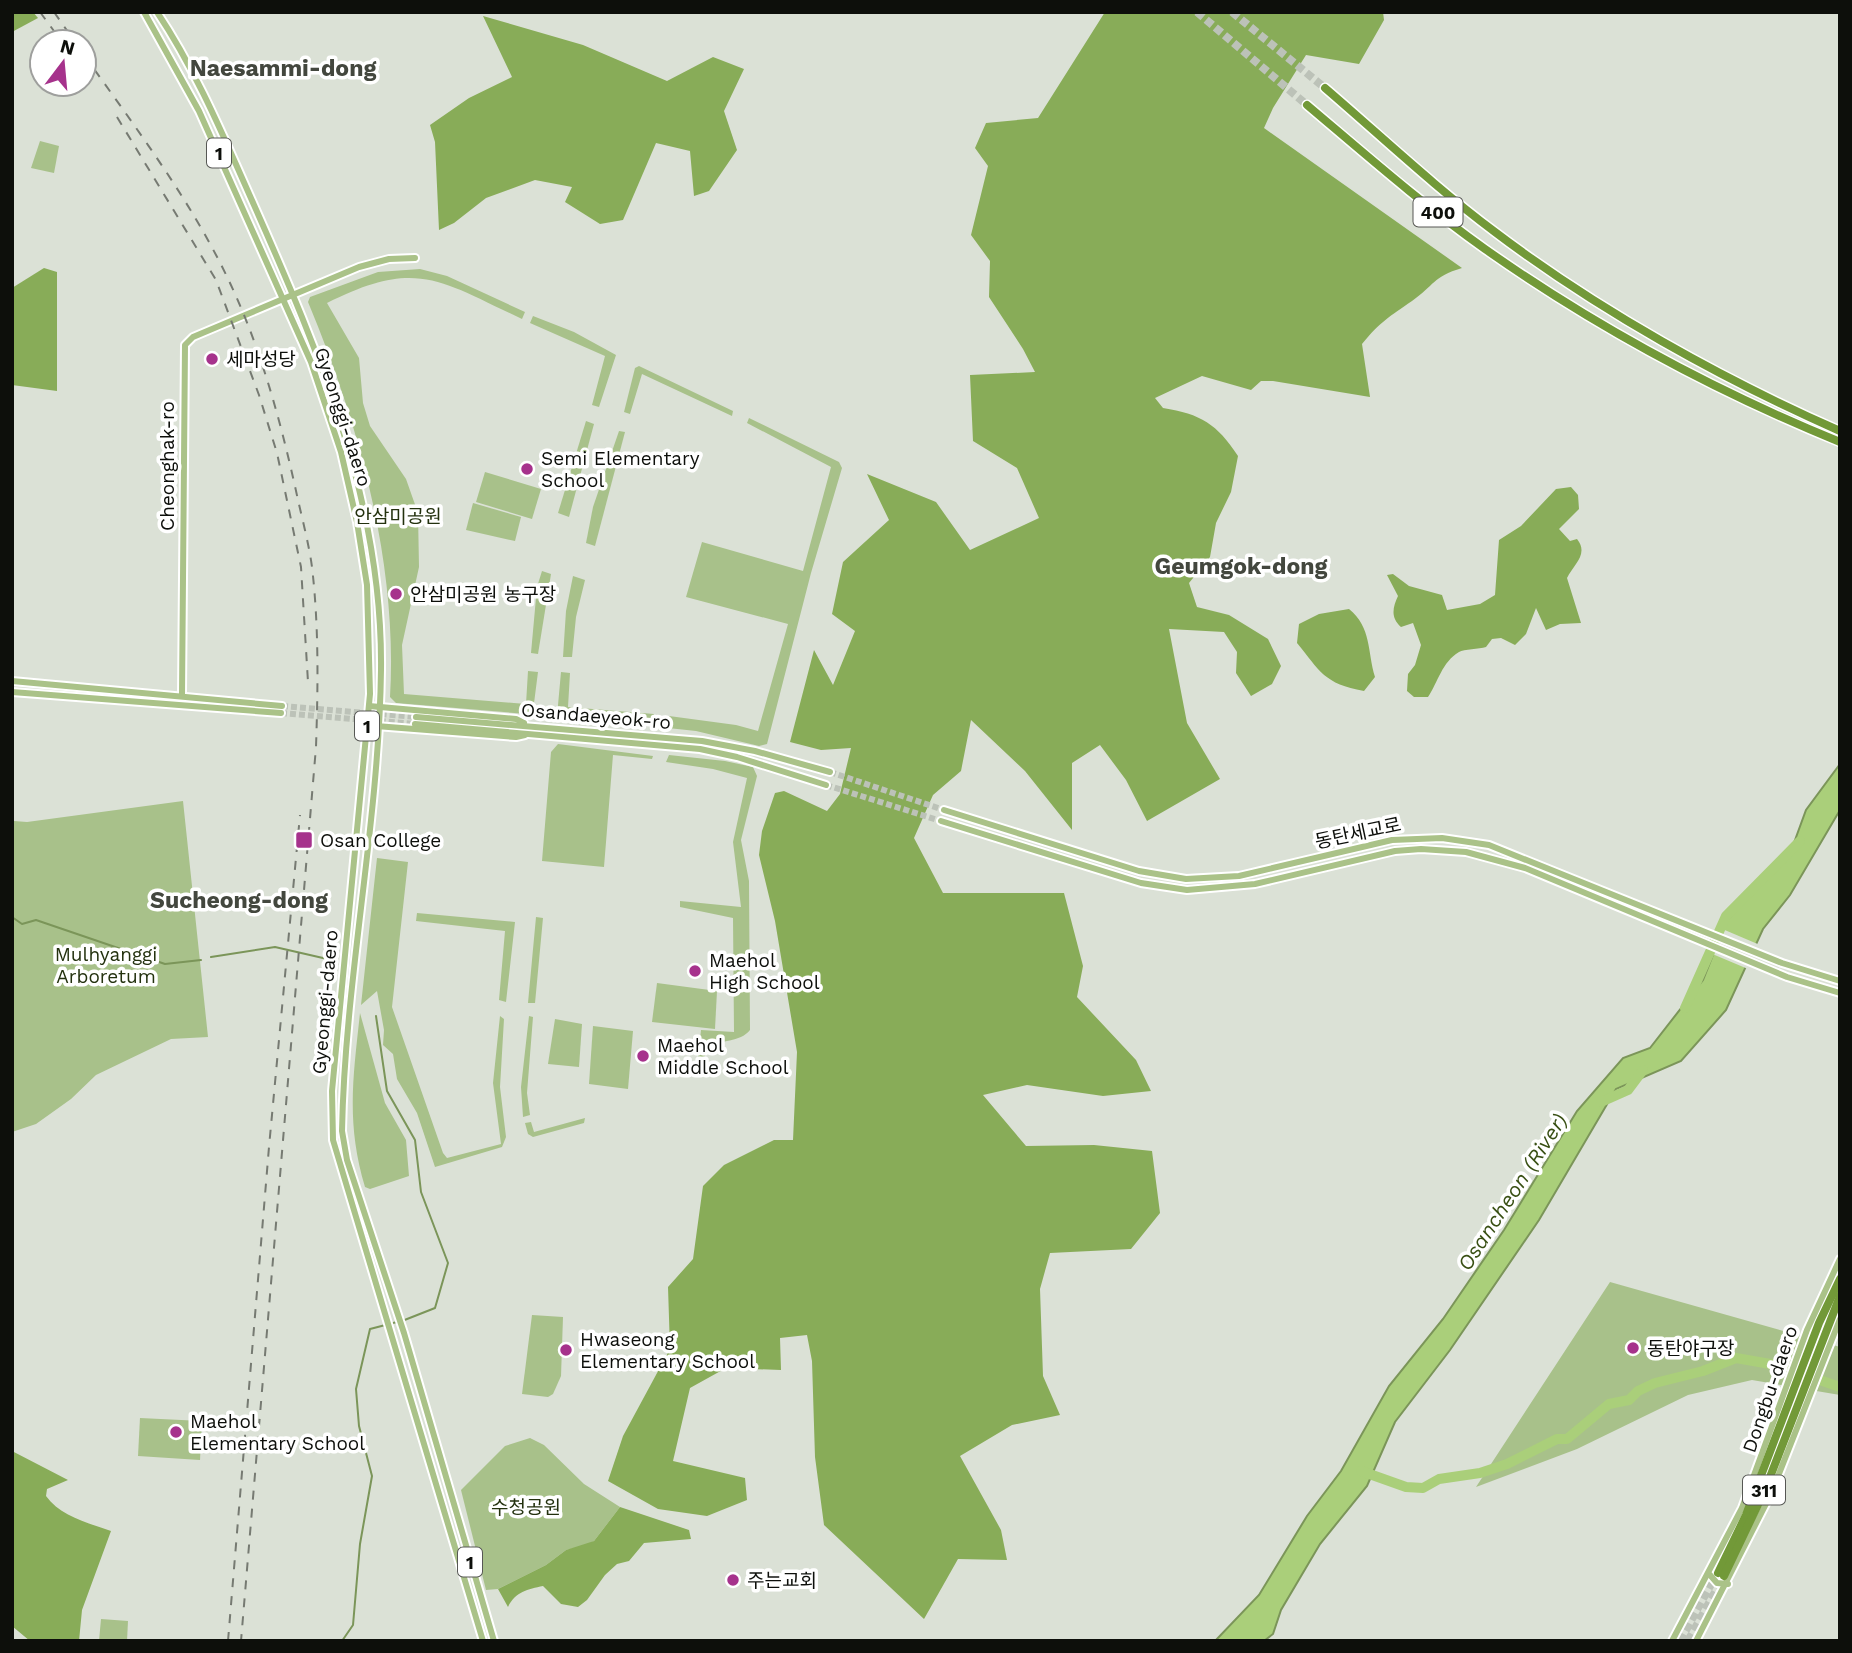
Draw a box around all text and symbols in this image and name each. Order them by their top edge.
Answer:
north arrow [28,28,98,98]
text: N [58,34,77,60]
district label: Naesammi-dong [190,55,376,82]
road number: 1 [207,138,231,168]
road number: 400 [1414,197,1462,226]
street label: Gyeonggi-daero [310,344,376,490]
place label: 세마성당 [226,348,296,371]
marker: 세마성당 [204,351,220,367]
street label: Cheonghak-ro [156,401,179,531]
place label: Semi Elementary School [541,447,700,492]
marker: Semi Elementary School [519,461,535,477]
park label: 안삼미공원 [354,505,442,528]
district label: Geumgok-dong [1155,553,1328,580]
place label: 안삼미공원 농구장 [410,583,556,606]
marker: 안삼미공원 농구장 [388,586,404,602]
street label: Osandaeyeok-ro [520,698,672,734]
road number: 1 [355,712,379,740]
street label: 동탄세교로 [1313,813,1403,853]
place label: Osan College [320,829,441,852]
marker: Osan College [294,830,314,850]
district label: Sucheong-dong [150,887,328,914]
street label: Gyeonggi-daero [307,929,343,1075]
park label: Mulhyanggi Arboretum [55,943,157,988]
place label: Maehol High School [709,949,820,994]
marker: Maehol High School [687,963,703,979]
place label: Maehol Middle School [657,1034,789,1079]
marker: Maehol Middle School [635,1048,651,1064]
water label: Osancheon (River) [1452,1109,1572,1275]
street label: Dongbu-daero [1738,1322,1802,1456]
place label: Hwaseong Elementary School [580,1328,755,1373]
place label: 동탄야구장 [1647,1337,1734,1360]
marker: 동탄야구장 [1625,1340,1641,1356]
marker: Hwaseong Elementary School [558,1342,574,1358]
place label: Maehol Elementary School [190,1410,365,1455]
marker: Maehol Elementary School [168,1424,184,1440]
road number: 311 [1743,1476,1785,1504]
park label: 수청공원 [491,1496,561,1519]
road number: 1 [458,1548,482,1576]
place label: 주는교회 [747,1569,817,1592]
marker: 주는교회 [725,1572,741,1588]

